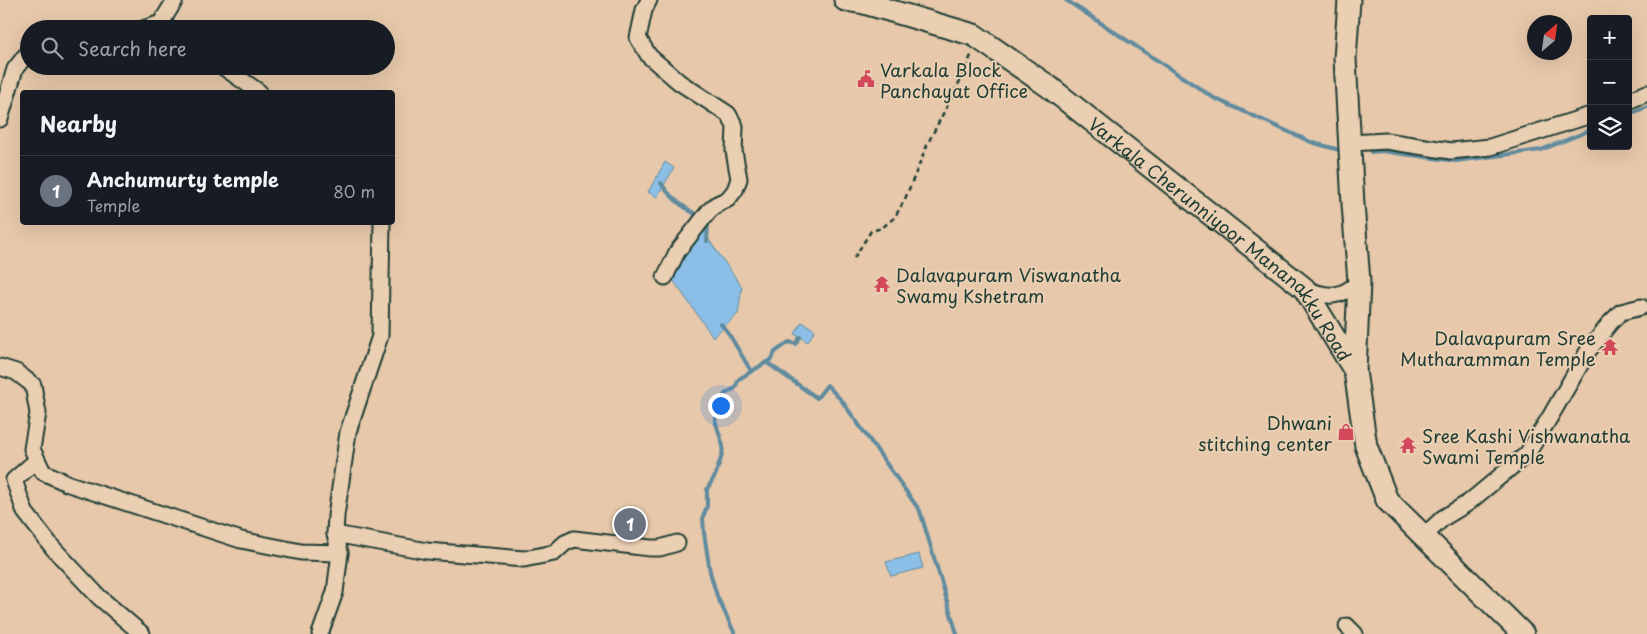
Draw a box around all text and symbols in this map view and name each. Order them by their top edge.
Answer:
north arrow [1527,15,1572,60]
map controls [1587,15,1632,150]
button: + [1587,15,1632,60]
search box [20,20,395,75]
icon: search [38,34,66,62]
text: Search here [78,34,187,62]
place label: Varkala Block Panchayat Office [880,56,1028,104]
button: − [1587,60,1632,105]
public building icon: Varkala Block Panchayat Office [856,69,876,89]
button: layers [1587,105,1632,150]
text: Nearby [40,107,117,139]
street label: Varkala Cherunniyoor Mananakku Road [1083,110,1359,366]
text: Anchumurty temple [87,165,279,193]
text: 1 [52,179,60,203]
text: 80 m [333,179,375,203]
text: Temple [87,193,140,217]
place label: Dalavapuram Viswanatha Swamy Kshetram [896,261,1122,309]
temple icon: Dalavapuram Viswanatha Swamy Kshetram [872,274,892,294]
place label: Dalavapuram Sree Mutharamman Temple [1400,324,1596,372]
temple icon: Dalavapuram Sree Mutharamman Temple [1600,337,1620,357]
your location [708,393,734,419]
place label: Dhwani stitching center [1198,409,1333,457]
shop icon: Dhwani stitching center [1336,422,1356,442]
place label: Sree Kashi Vishwanatha Swami Temple [1422,422,1631,470]
temple icon: Sree Kashi Vishwanatha Swami Temple [1398,435,1418,455]
pin: 1 [614,505,646,543]

